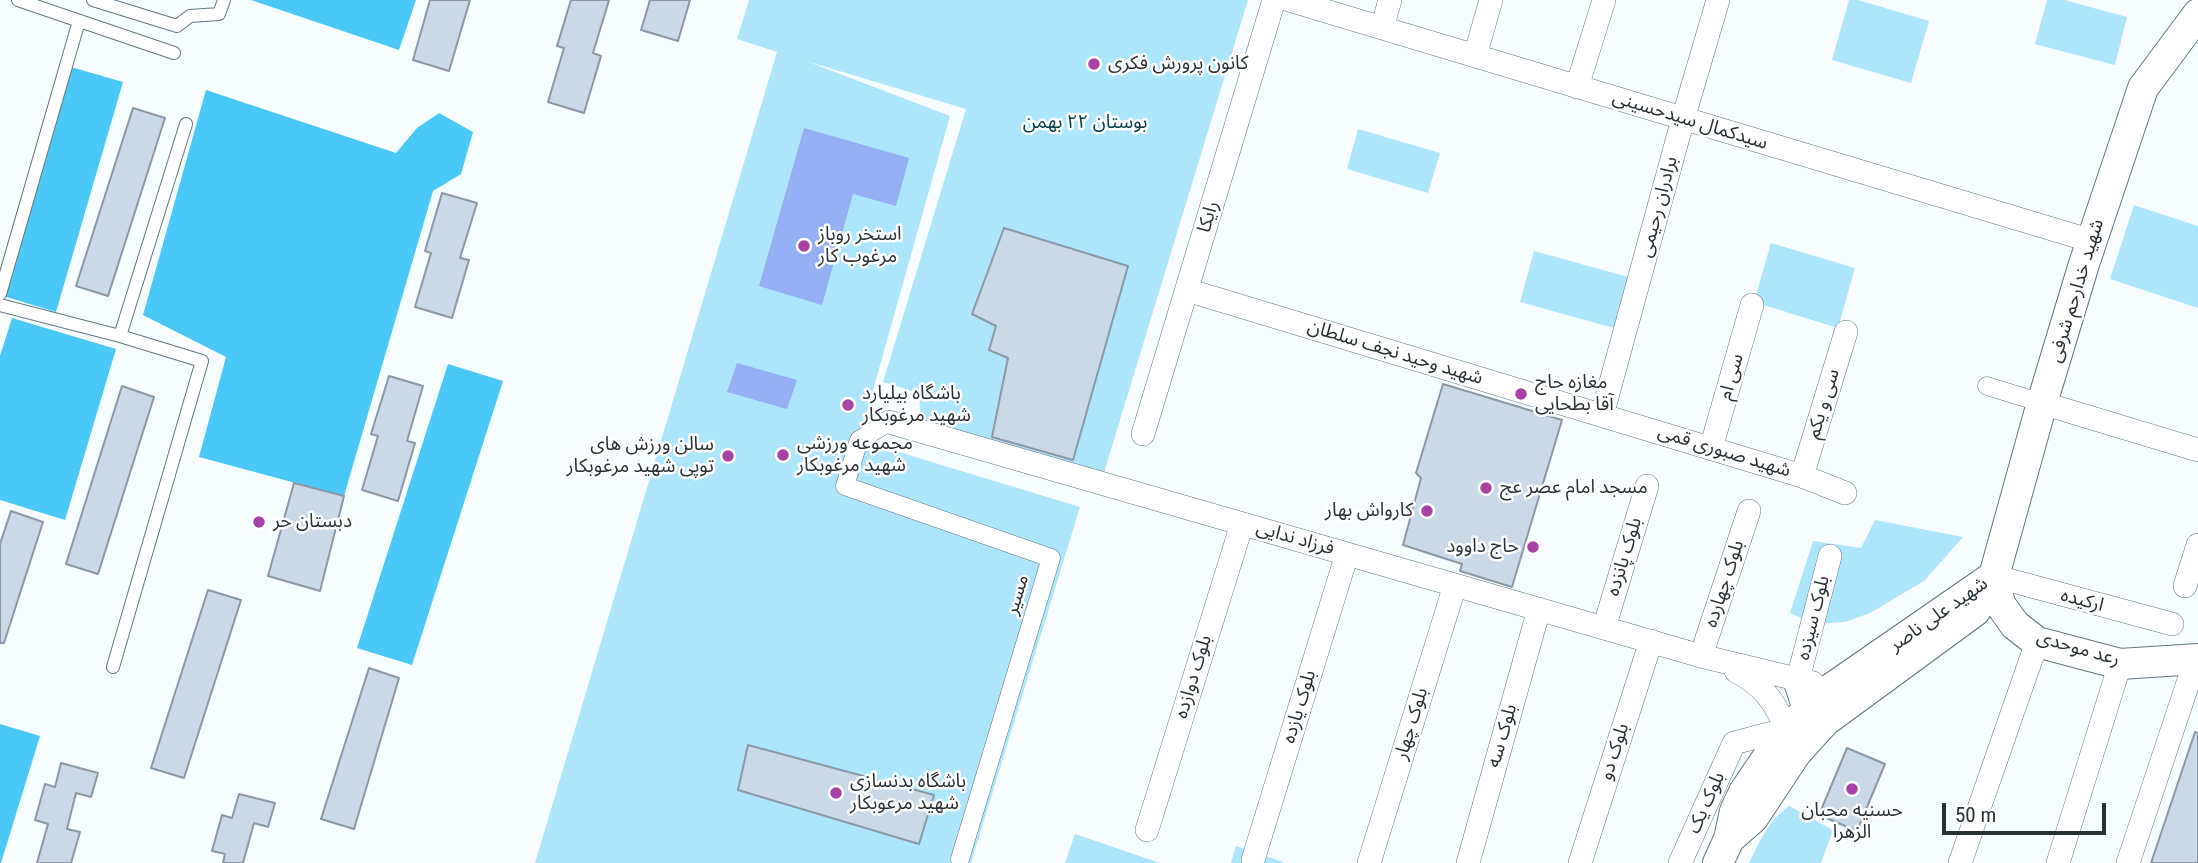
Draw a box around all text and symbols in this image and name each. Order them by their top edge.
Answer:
place label: کانون پرورش فکری [1108,53,1248,75]
marker: کانون پرورش فکری [1086,56,1102,72]
street label: سیدکمال سیدحسینی [1610,87,1770,155]
park label: بوستان ۲۲ بهمن [1023,112,1147,134]
street label: برادران رحیمی [1635,154,1683,260]
street label: رایکا [1193,198,1225,236]
street label: شهید خدارحم شرفی [2044,217,2110,365]
place label: استخر روباز مرغوب کار [818,224,902,268]
marker: استخر روباز مرغوب کار [796,238,812,254]
street label: شهید وحید نجف سلطان [1304,315,1486,391]
street label: سی ام [1715,351,1749,403]
street label: سی و یکم [1803,366,1845,442]
place label: مغازه حاج آقا بطحایی [1535,372,1614,416]
place label: باشگاه بیلیارد شهید مرغوبکار [862,383,971,427]
marker: مغازه حاج آقا بطحایی [1513,386,1529,402]
marker: باشگاه بیلیارد شهید مرغوبکار [840,397,856,413]
street label: شهید صبوری قمی [1655,421,1793,483]
place label: مجموعه ورزشی شهید مرغوبکار [797,433,913,477]
place label: سالن ورزش های توپی شهید مرغوبکار [566,434,714,478]
marker: مجموعه ورزشی شهید مرغوبکار [775,447,791,463]
marker: سالن ورزش های توپی شهید مرغوبکار [720,448,736,464]
place label: مسجد امام عصر عج [1500,477,1648,499]
marker: مسجد امام عصر عج [1478,480,1494,496]
place label: کارواش بهار [1325,500,1413,522]
marker: کارواش بهار [1419,503,1435,519]
place label: دبستان حر [273,511,352,533]
marker: دبستان حر [251,514,267,530]
street label: بلوک پانزده [1602,515,1648,599]
street label: فرزاد ندایی [1253,517,1337,561]
place label: حاج داوود [1446,536,1519,558]
street label: بلوک چهارده [1700,538,1750,630]
marker: حاج داوود [1525,539,1541,555]
street label: مسیر [1001,572,1035,618]
street label: بلوک سیزده [1792,573,1836,663]
street label: شهید علی ناصر [1885,573,1993,657]
street label: ارکیده [2058,584,2106,618]
street label: رعد موحدی [2034,626,2122,672]
street label: بلوک دوازده [1171,633,1217,721]
street label: بلوک یازده [1278,668,1322,746]
street label: بلوک چهار [1390,685,1434,763]
street label: بلوک سه [1483,702,1523,770]
street label: بلوک دو [1595,721,1635,783]
street label: بلوک یک [1683,769,1731,837]
place label: باشگاه بدنسازی شهید مرعوبکار [850,771,966,815]
marker: حسنیه محبان الزهرا [1844,781,1860,797]
marker: باشگاه بدنسازی شهید مرعوبکار [828,785,844,801]
scale bar [1946,790,2110,834]
place label: حسنیه محبان الزهرا [1801,800,1903,844]
text: 50 m [1955,803,1996,827]

